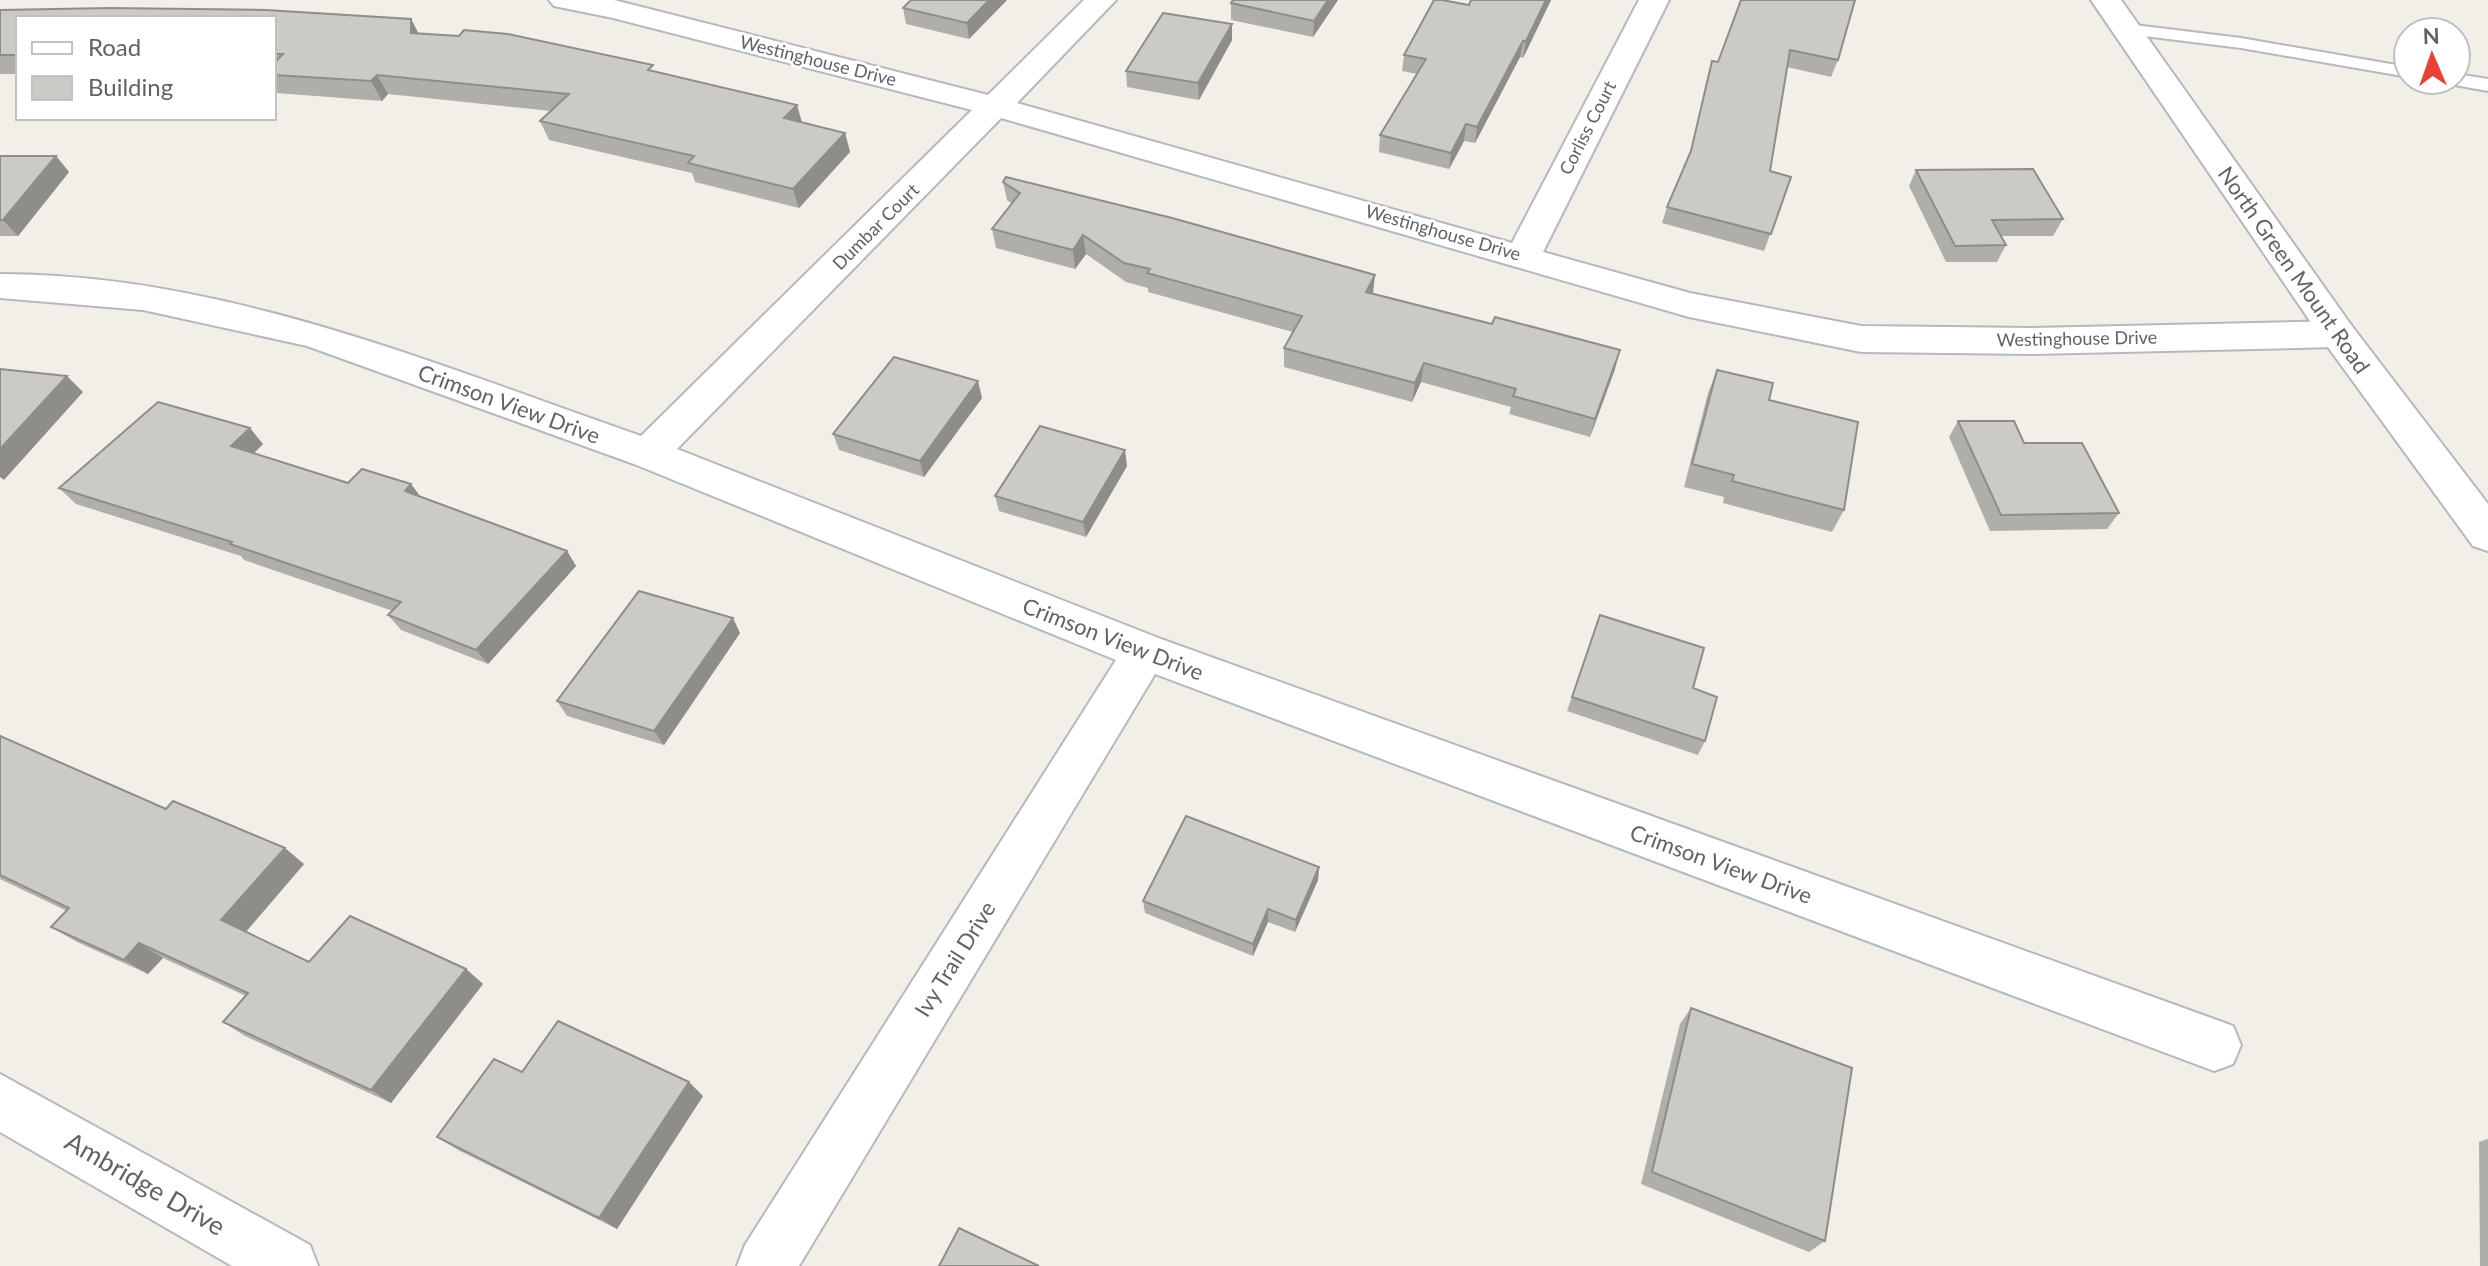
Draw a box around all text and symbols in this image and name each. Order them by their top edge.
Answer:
legend [16,16,276,120]
north arrow [2392,16,2472,96]
text: N [2422,22,2440,49]
street label: Westinghouse Drive [738,30,899,90]
text: Road [88,32,141,61]
text: Building [88,72,173,101]
street label: Corliss Court [1554,76,1620,178]
street label: North Green Mount Road [2213,161,2376,378]
street label: Dumbar Court [827,178,924,274]
street label: Westinghouse Drive [1363,199,1523,265]
street label: Westinghouse Drive [1997,326,2157,350]
street label: Crimson View Drive [414,358,604,449]
street label: Crimson View Drive [1019,592,1208,685]
street label: Crimson View Drive [1626,818,1816,909]
street label: Ivy Trail Drive [908,896,1001,1021]
street label: Ambridge Drive [60,1124,231,1242]

